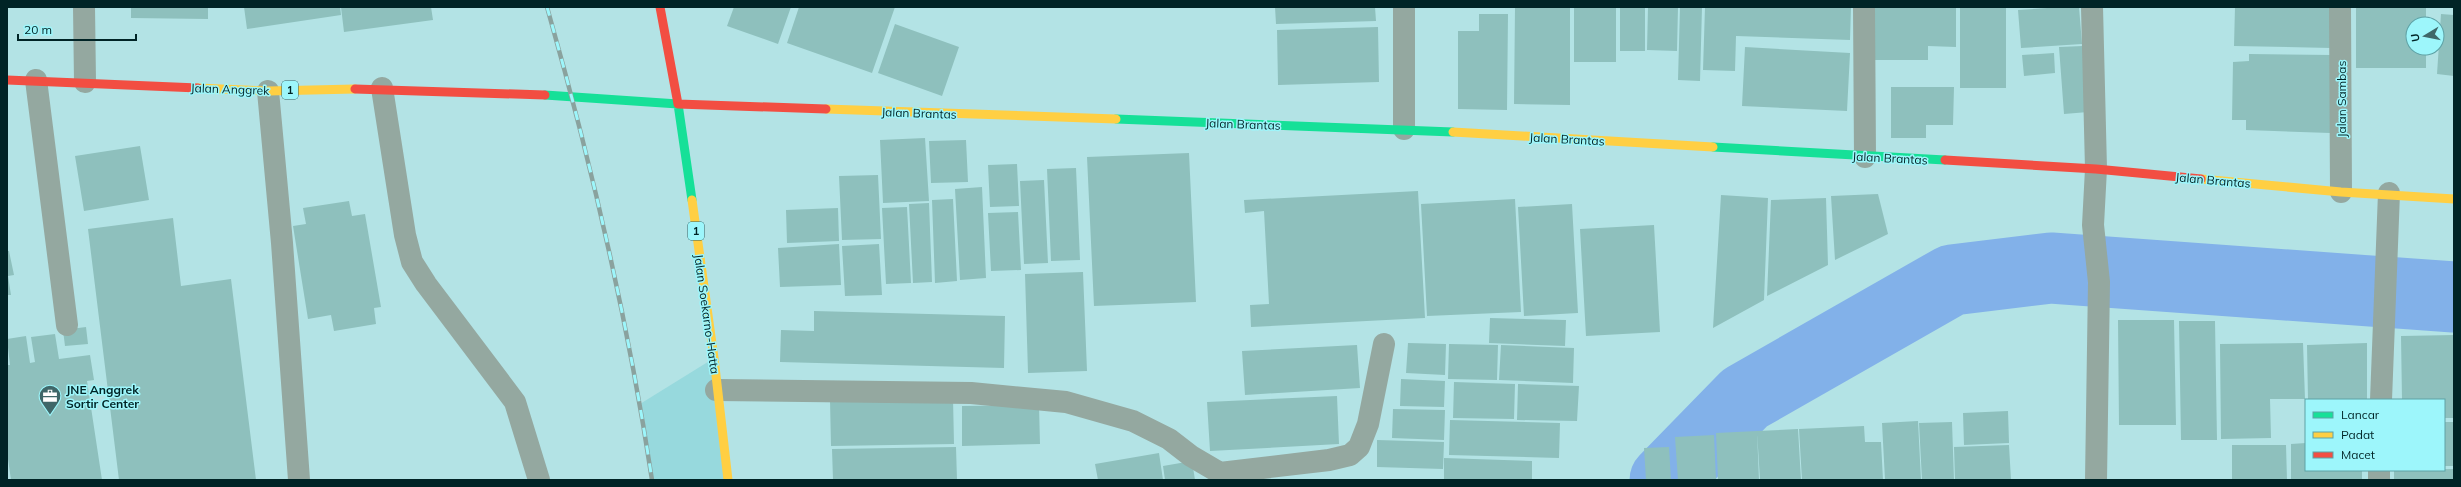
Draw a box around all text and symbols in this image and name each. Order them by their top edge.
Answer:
scale bar [18,16,136,42]
north arrow [2405,16,2445,56]
text: 20 m [24,22,52,37]
text: U [2408,33,2423,43]
street label: Jalan Sambas [2334,60,2349,137]
street label: Jalan Anggrek [190,80,270,98]
road number: 1 [282,81,298,99]
street label: Jalan Brantas [881,104,957,122]
street label: Jalan Brantas [1205,115,1281,133]
street label: Jalan Brantas [1529,130,1605,148]
street label: Jalan Brantas [1852,149,1928,167]
street label: Jalan Brantas [2175,169,2251,191]
road number: 1 [688,222,704,240]
street label: Jalan Soekarno-Hatta [691,253,723,375]
place label: JNE Anggrek Sortir Center [66,382,139,411]
office icon: JNE Anggrek Sortir Center [37,383,63,416]
legend [2305,399,2445,471]
text: Lancar [2341,407,2380,422]
text: Padat [2341,427,2374,442]
text: Macet [2341,447,2375,462]

